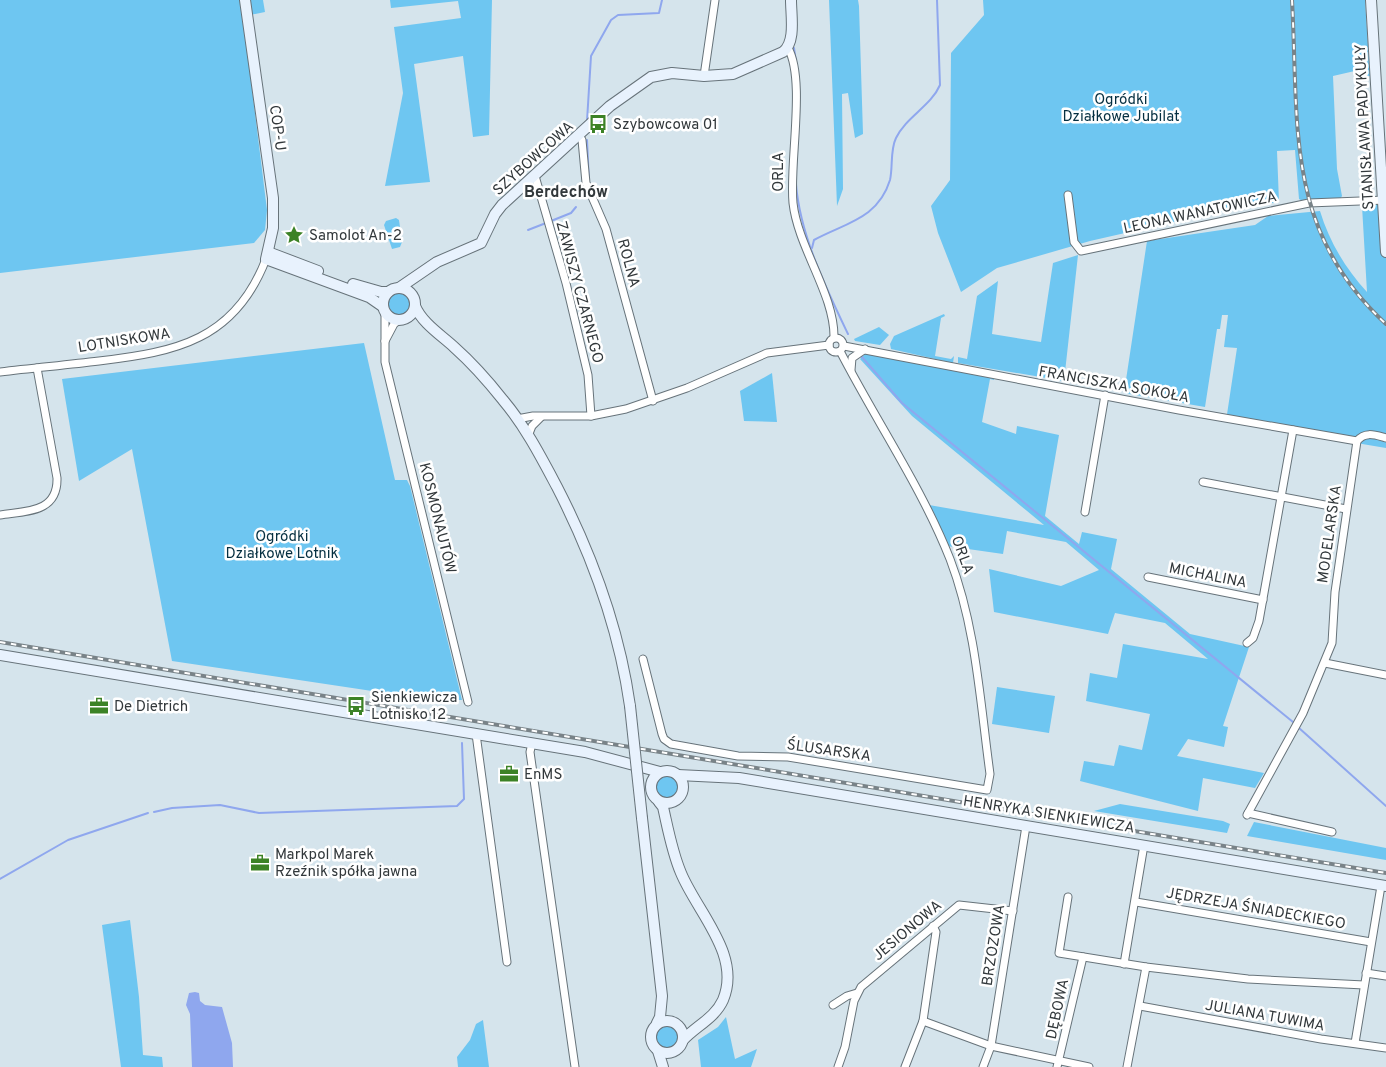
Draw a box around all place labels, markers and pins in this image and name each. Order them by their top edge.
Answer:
bus stop icon: Szybowcowa 01 [587,113,609,135]
place label: Szybowcowa 01 [613,116,718,135]
place icon: Samolot An-2 [283,224,305,246]
place label: Samolot An-2 [309,227,402,246]
place label: Sienkiewicza Lotnisko 12 [371,689,458,725]
office icon: De Dietrich [88,695,110,717]
bus stop icon: Sienkiewicza Lotnisko 12 [345,695,367,717]
place label: De Dietrich [114,698,188,717]
office icon: EnMS [498,763,520,785]
place label: EnMS [524,766,562,785]
place label: Markpol Marek Rzeźnik spółka jawna [275,846,417,882]
office icon: Markpol Marek Rzeźnik spółka jawna [249,852,271,874]

